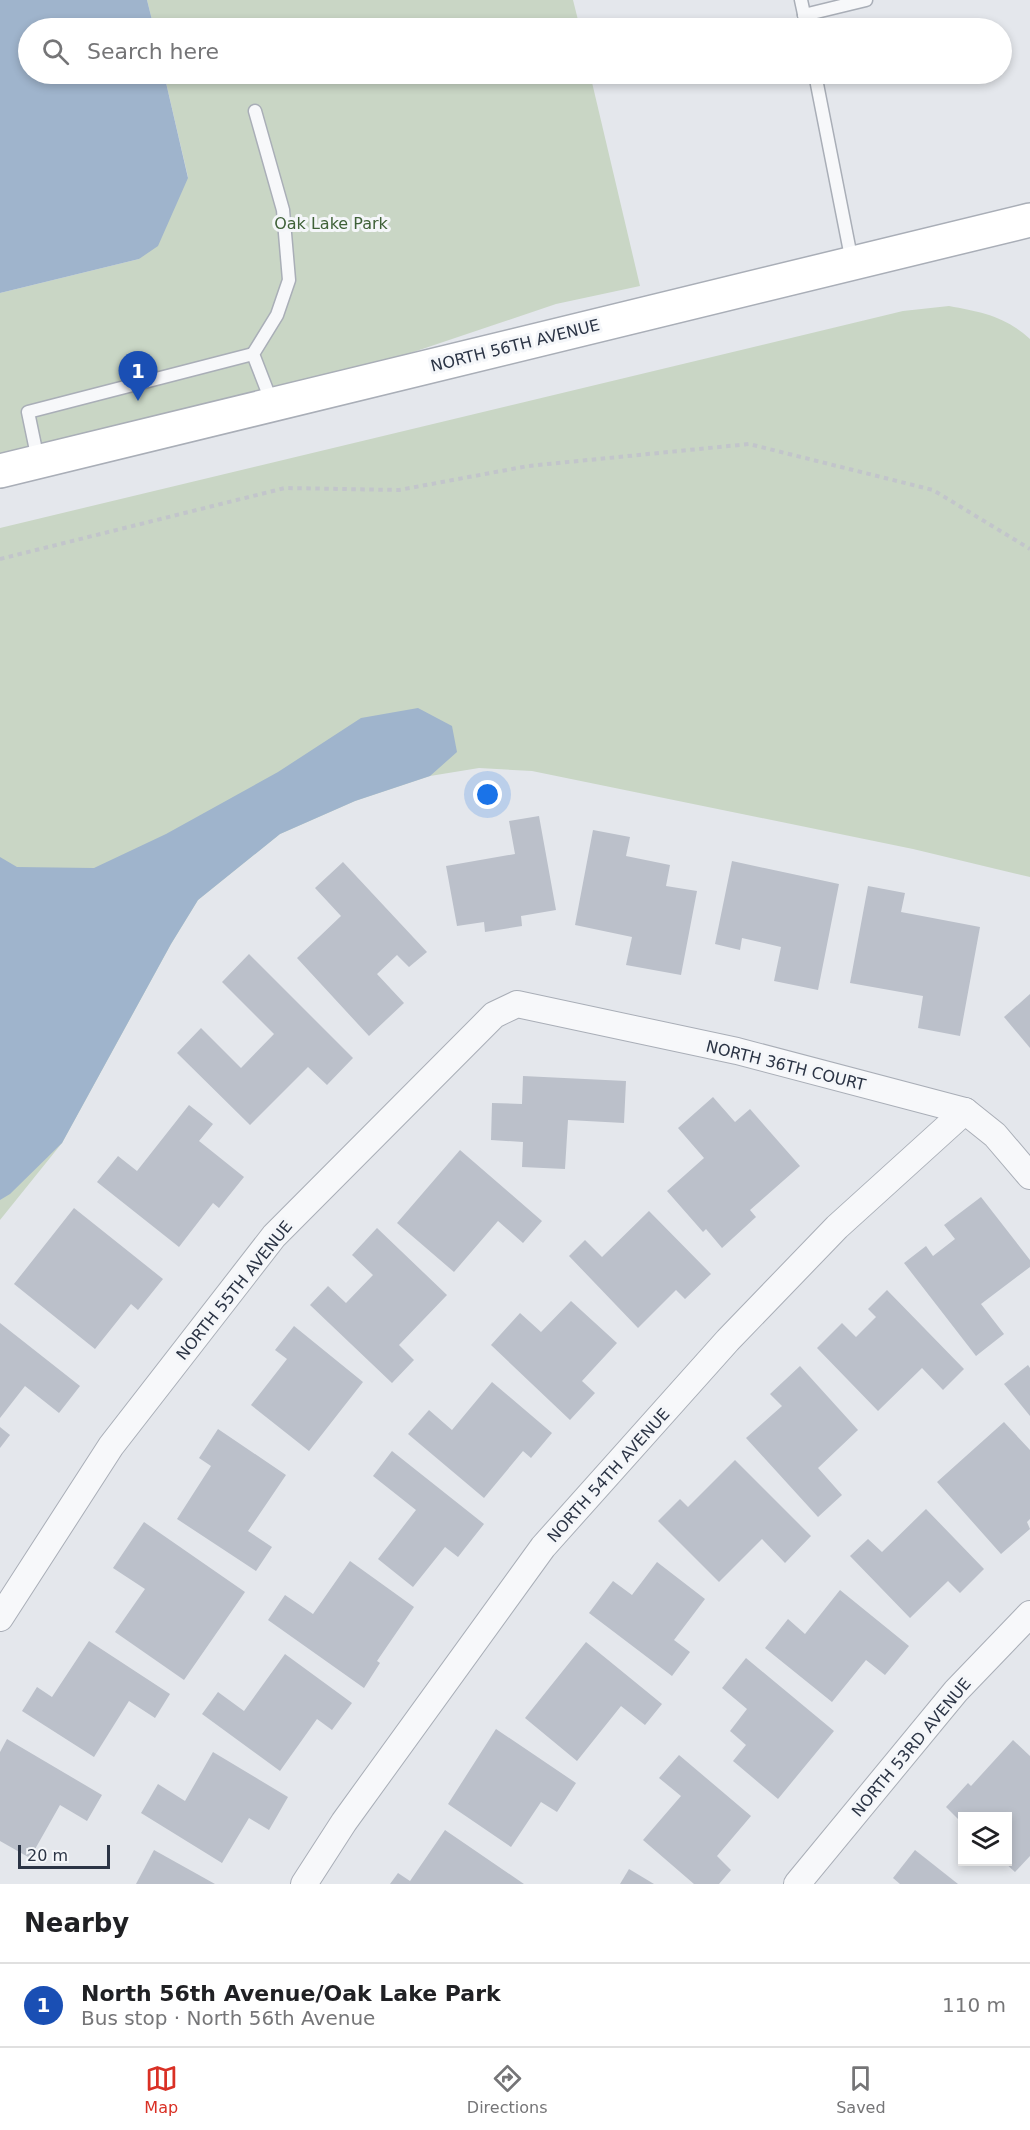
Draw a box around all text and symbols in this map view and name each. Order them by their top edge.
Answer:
search box [18,18,1012,84]
icon: search [39,35,72,68]
text: Search here [87,39,219,64]
park label: Oak Lake Park [274,214,389,233]
street label: NORTH 56TH AVENUE [429,315,602,376]
pin: 1 [118,352,158,401]
your location [473,780,502,809]
street label: NORTH 36TH COURT [704,1036,868,1095]
street label: NORTH 55TH AVENUE [172,1217,296,1364]
street label: NORTH 54TH AVENUE [543,1405,673,1546]
street label: NORTH 53RD AVENUE [848,1674,975,1820]
map controls [958,1812,1012,1866]
button: layers [958,1812,1012,1866]
scale bar [18,1842,110,1870]
text: 20 m [27,1846,68,1865]
text: Nearby [24,1908,129,1938]
text: North 56th Avenue/Oak Lake Park [81,1981,501,2006]
text: 1 [37,1993,50,2017]
text: 110 m [942,1993,1006,2017]
text: Bus stop · North 56th Avenue [81,2006,375,2030]
tab: Map [144,2062,178,2117]
tab: Directions [467,2062,547,2117]
tab: Saved [836,2062,886,2117]

